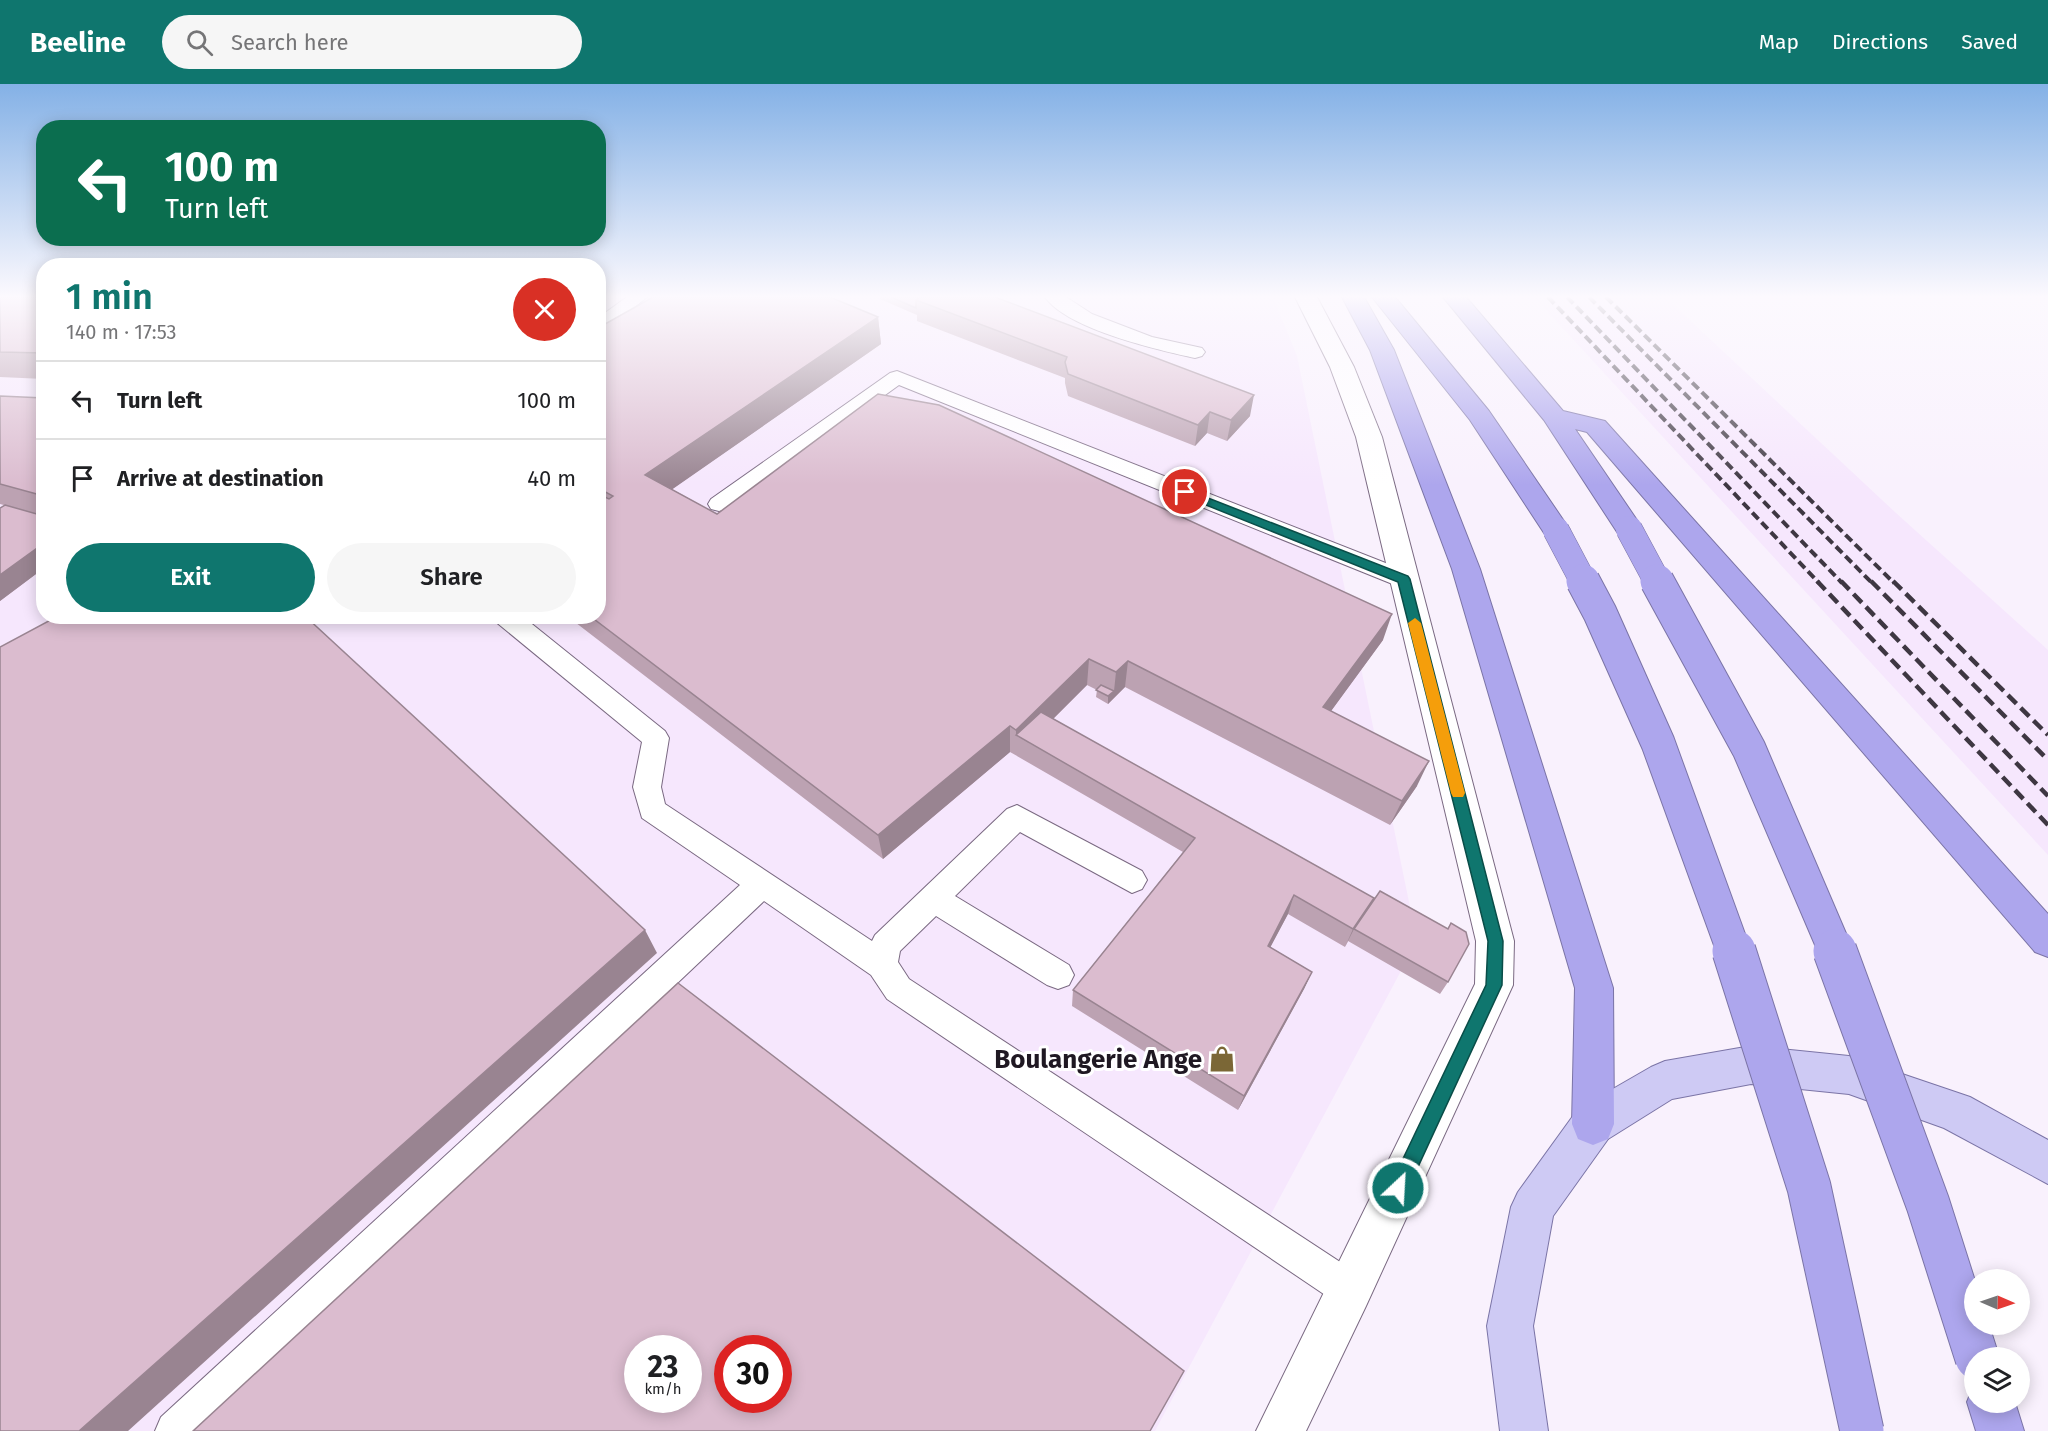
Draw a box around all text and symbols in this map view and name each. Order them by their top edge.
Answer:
search box [162,15,582,69]
text: Beeline [30,26,126,59]
icon: search [183,26,216,59]
text: Search here [231,29,349,56]
text: Map [1759,29,1799,55]
text: Directions [1832,29,1928,55]
text: Saved [1961,29,2018,55]
text: 100 m [165,142,279,192]
icon: left [66,144,144,222]
text: Turn left [165,193,268,225]
text: 1 min [66,275,153,319]
button: close [513,278,576,341]
text: 140 m · 17:53 [66,320,177,344]
icon: left [66,384,99,417]
text: Turn left [117,387,202,414]
text: 100 m [517,387,576,414]
icon: arrive [66,462,99,495]
text: Arrive at destination [117,465,324,492]
text: 40 m [527,465,576,492]
pin [1159,466,1210,517]
icon: arrive [1168,475,1201,508]
button: Exit [66,543,315,612]
button: Share [327,543,576,612]
place label: Boulangerie Ange [994,1044,1202,1075]
shop icon: Boulangerie Ange [1207,1044,1237,1074]
position arrow [1366,1156,1430,1220]
north arrow [1964,1269,2030,1335]
map controls [1964,1269,2030,1413]
speed limit sign: 30 [714,1335,792,1413]
button: layers [1964,1347,2030,1413]
text: 23 [648,1349,678,1385]
text: km/h [644,1380,682,1398]

